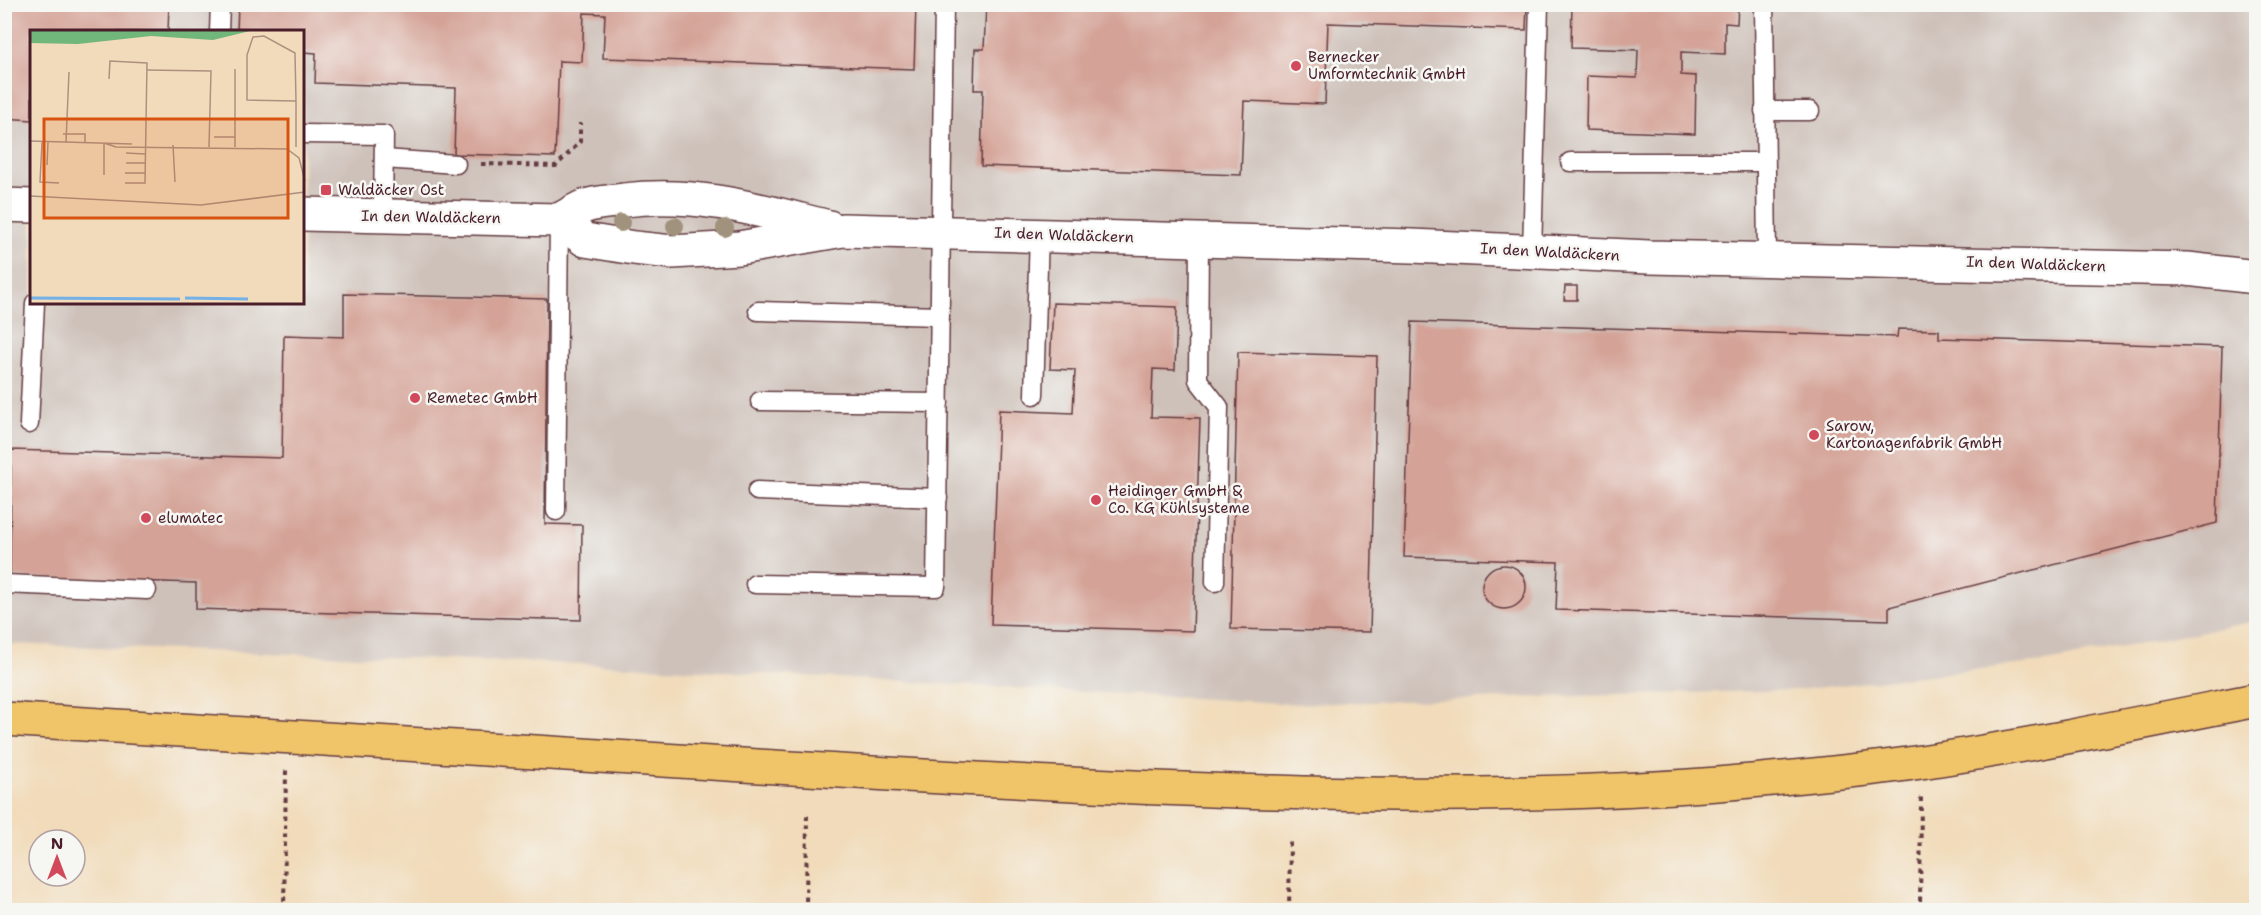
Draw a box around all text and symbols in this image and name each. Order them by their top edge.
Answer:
inset map [30,30,304,304]
place label: Bernecker Umformtechnik GmbH [1308,47,1466,84]
marker: Bernecker Umformtechnik GmbH [1289,59,1303,73]
place label: Waldäcker Ost [338,180,444,200]
marker: Waldäcker Ost [319,183,333,197]
street label: In den Waldäckern [361,206,501,228]
street label: In den Waldäckern [994,223,1134,247]
street label: In den Waldäckern [1480,238,1620,266]
street label: In den Waldäckern [1966,252,2106,276]
place label: Remetec GmbH [427,388,538,408]
marker: Remetec GmbH [408,391,422,405]
place label: Sarow, Kartonagenfabrik GmbH [1826,416,2002,453]
marker: Sarow, Kartonagenfabrik GmbH [1807,428,1821,442]
place label: Heidinger GmbH & Co. KG Kühlsysteme [1108,481,1250,518]
marker: Heidinger GmbH & Co. KG Kühlsysteme [1089,493,1103,507]
place label: elumatec [158,508,223,528]
marker: elumatec [139,511,153,525]
north arrow [27,828,87,888]
text: N [51,833,63,854]

